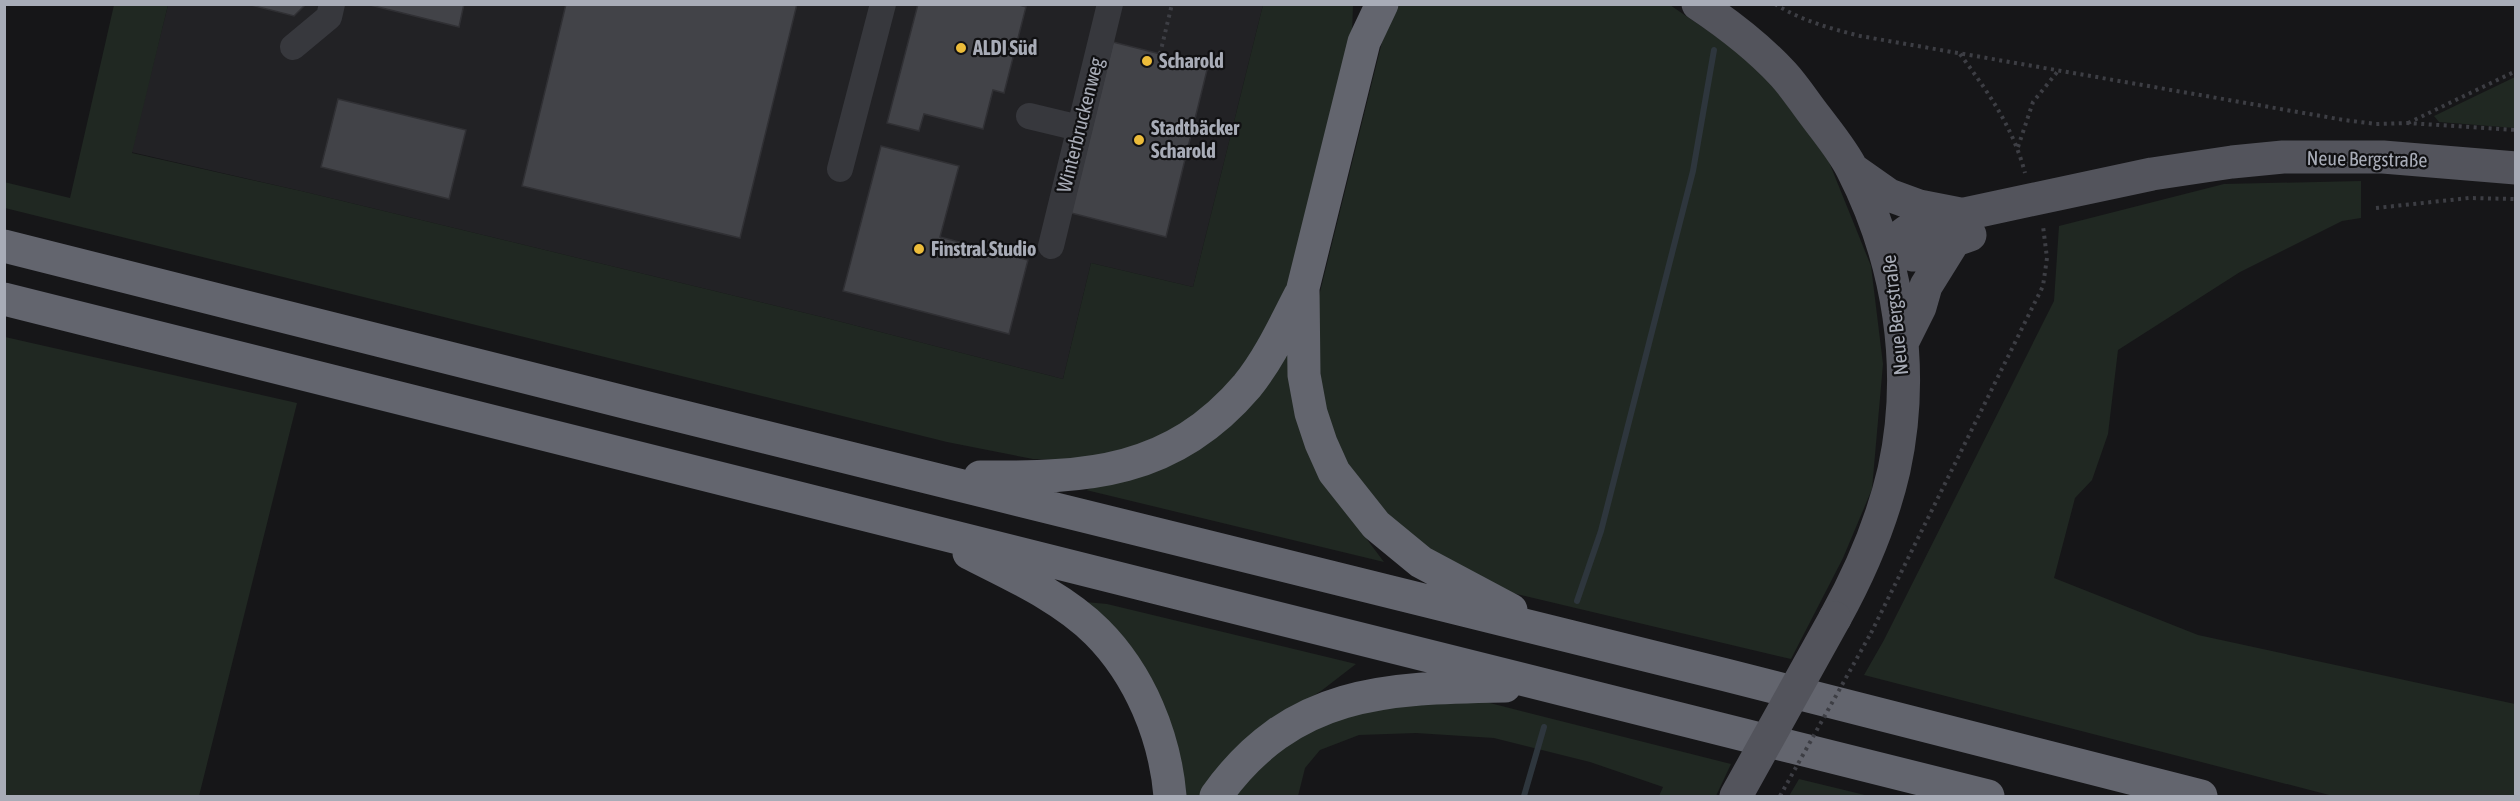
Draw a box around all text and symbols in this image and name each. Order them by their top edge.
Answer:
place label: ALDI Süd [972,36,1037,59]
marker: ALDI Süd [954,41,968,55]
place label: Scharold [1159,49,1224,72]
marker: Scharold [1140,54,1154,68]
street label: Winterbruckenweg [1052,55,1108,195]
place label: Stadtbäcker Scharold [1151,116,1240,162]
marker: Stadtbäcker Scharold [1132,133,1146,147]
street label: Neue Bergstraße [2306,146,2428,171]
place label: Finstral Studio [931,237,1036,260]
marker: Finstral Studio [912,242,926,256]
street label: Neue Bergstraße [1877,254,1912,376]

